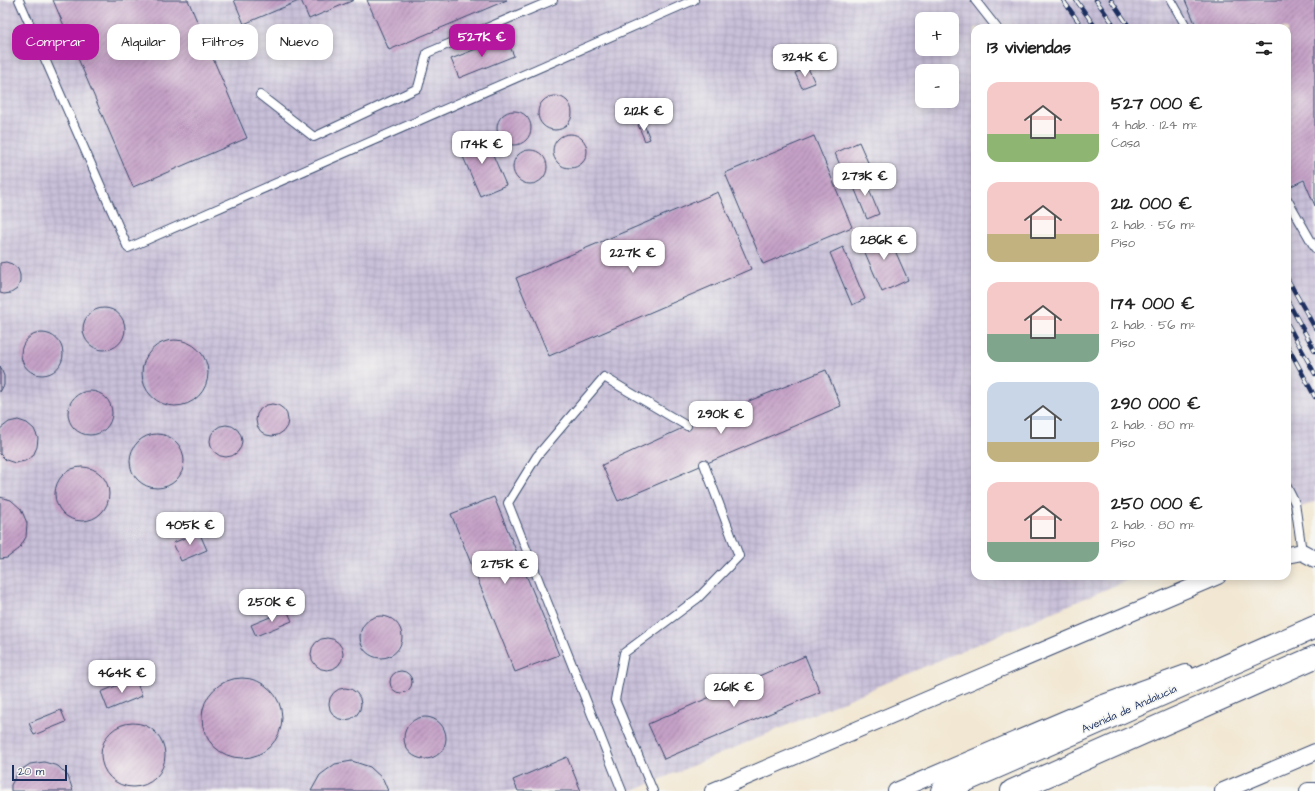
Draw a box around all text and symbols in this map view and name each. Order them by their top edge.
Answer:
map controls [915,12,959,108]
button: + [915,12,959,56]
chip: Comprar [12,24,99,60]
chip: Alquilar [107,24,180,60]
chip: Filtros [188,24,258,60]
chip: Nuevo [266,24,333,60]
pin: 527K € [449,24,515,58]
text: 527K € [458,28,506,46]
text: 13 viviendas [987,36,1071,60]
icon: filters [1253,37,1275,59]
pin: 324K € [772,44,838,78]
text: 324K € [782,48,828,66]
button: − [915,64,959,108]
text: 527 000 € [1111,92,1203,116]
pin: 212K € [611,98,677,132]
icon: home [1019,98,1067,146]
text: 212K € [624,102,664,120]
text: 4 hab. · 124 m² [1111,116,1198,134]
pin: 174K € [449,131,515,165]
text: Casa [1111,134,1140,152]
text: 174K € [461,135,503,153]
pin: 273K € [832,163,898,197]
text: 273K € [842,167,888,185]
text: 212 000 € [1111,192,1192,216]
icon: home [1019,198,1067,246]
text: 2 hab. · 56 m² [1111,216,1196,234]
pin: 286K € [851,227,917,261]
text: 286K € [860,231,908,249]
text: Piso [1111,234,1135,252]
pin: 227K € [600,240,666,274]
text: 227K € [610,244,656,262]
text: 174 000 € [1111,292,1195,316]
icon: home [1019,298,1067,346]
text: 2 hab. · 56 m² [1111,316,1196,334]
text: Piso [1111,334,1135,352]
text: 290 000 € [1111,392,1200,416]
icon: home [1019,398,1067,446]
pin: 290K € [688,401,754,435]
text: 290K € [698,405,744,423]
text: 2 hab. · 80 m² [1111,416,1195,434]
text: Piso [1111,434,1135,452]
text: 250 000 € [1111,492,1203,516]
icon: home [1019,498,1067,546]
pin: 405K € [157,512,223,546]
text: 405K € [165,516,215,534]
text: 2 hab. · 80 m² [1111,516,1195,534]
text: Piso [1111,534,1135,552]
pin: 275K € [472,551,538,585]
text: 275K € [481,555,529,573]
pin: 250K € [239,589,305,623]
text: 250K € [248,593,296,611]
pin: 464K € [89,660,155,694]
text: 464K € [97,664,147,682]
pin: 261K € [701,674,767,708]
text: 261K € [714,678,754,696]
street label: Avenida de Andalucía [1079,681,1179,737]
scale bar [12,763,67,782]
text: 20 m [18,764,44,779]

